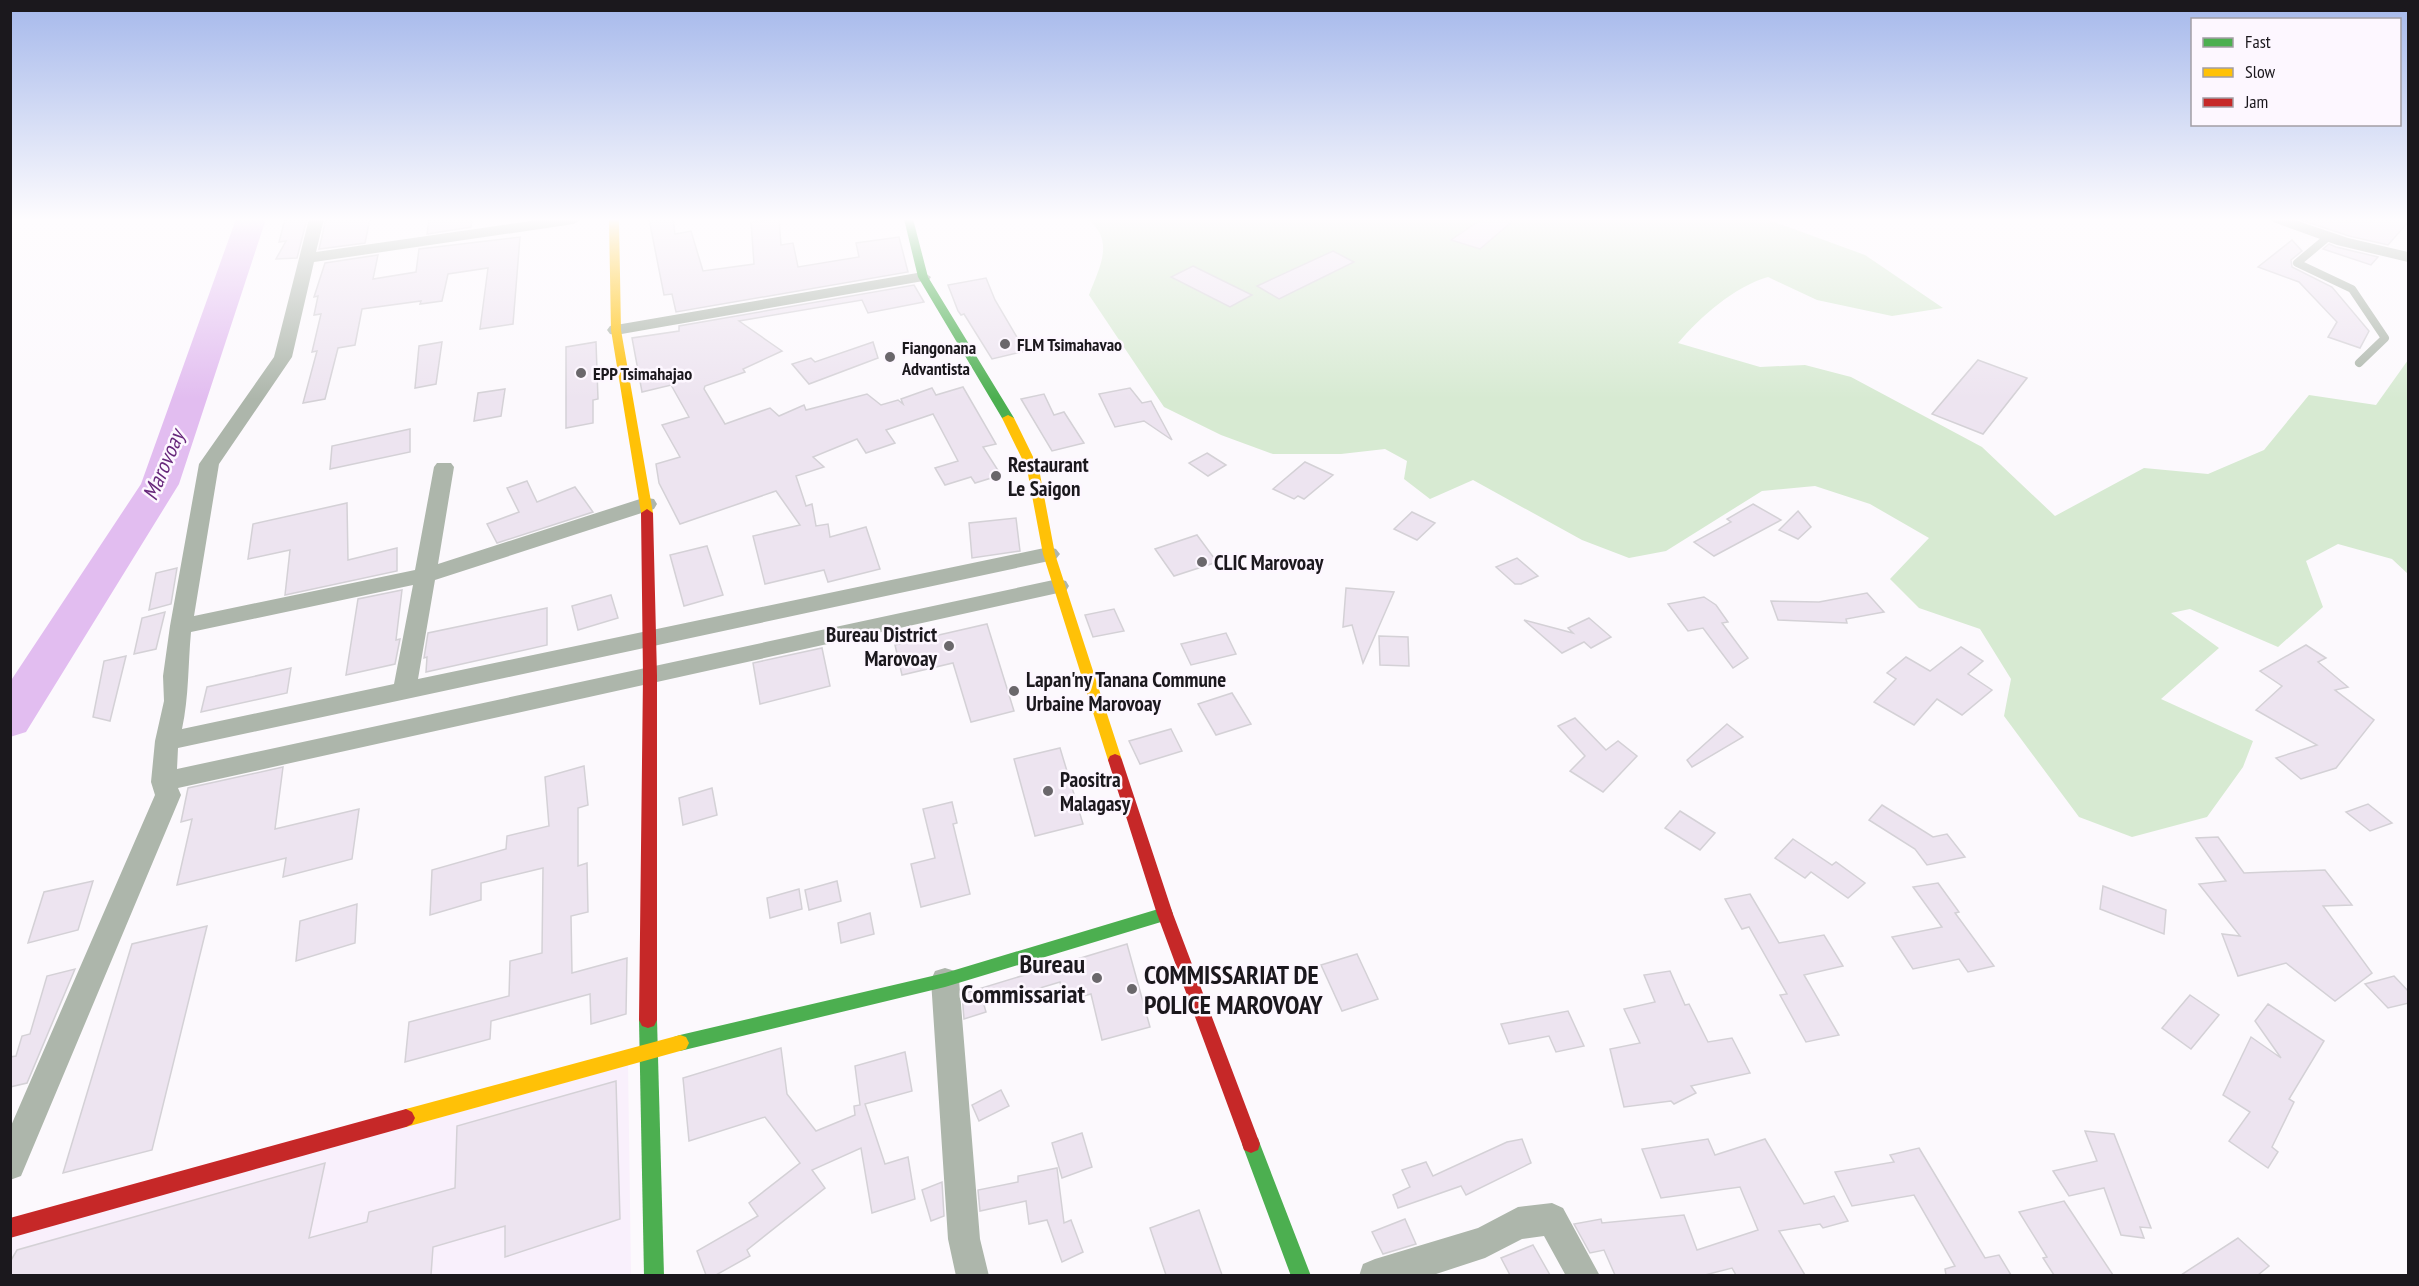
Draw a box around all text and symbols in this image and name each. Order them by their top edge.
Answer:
legend [2191,18,2401,126]
text: Fast [2245,30,2271,53]
text: Slow [2245,60,2276,83]
text: Jam [2244,90,2268,113]
place label: FLM Tsimahavao [1017,333,1122,356]
place label: Fiangonana Advantista [901,336,976,380]
marker: FLM Tsimahavao [998,337,1012,351]
marker: Fiangonana Advantista [883,350,897,364]
place label: EPP Tsimahajao [593,362,692,385]
marker: EPP Tsimahajao [574,366,588,380]
water label: Marovoay [136,423,191,504]
place label: Restaurant Le Saigon [1008,451,1089,502]
marker: Restaurant Le Saigon [989,469,1003,483]
place label: CLIC Marovoay [1214,549,1324,576]
marker: CLIC Marovoay [1195,555,1209,569]
place label: Bureau District Marovoay [826,621,938,672]
marker: Bureau District Marovoay [942,639,956,653]
place label: Lapan'ny Tanana Commune Urbaine Marovoay [1026,666,1226,717]
marker: Lapan'ny Tanana Commune Urbaine Marovoay [1007,684,1021,698]
place label: Paositra Malagasy [1060,766,1131,817]
marker: Paositra Malagasy [1041,784,1055,798]
place label: Bureau Commissariat [961,947,1085,1010]
place label: COMMISSARIAT DE POLICE MAROVOAY [1144,958,1323,1021]
marker: Bureau Commissariat [1090,971,1104,985]
marker: COMMISSARIAT DE POLICE MAROVOAY [1125,982,1139,996]

